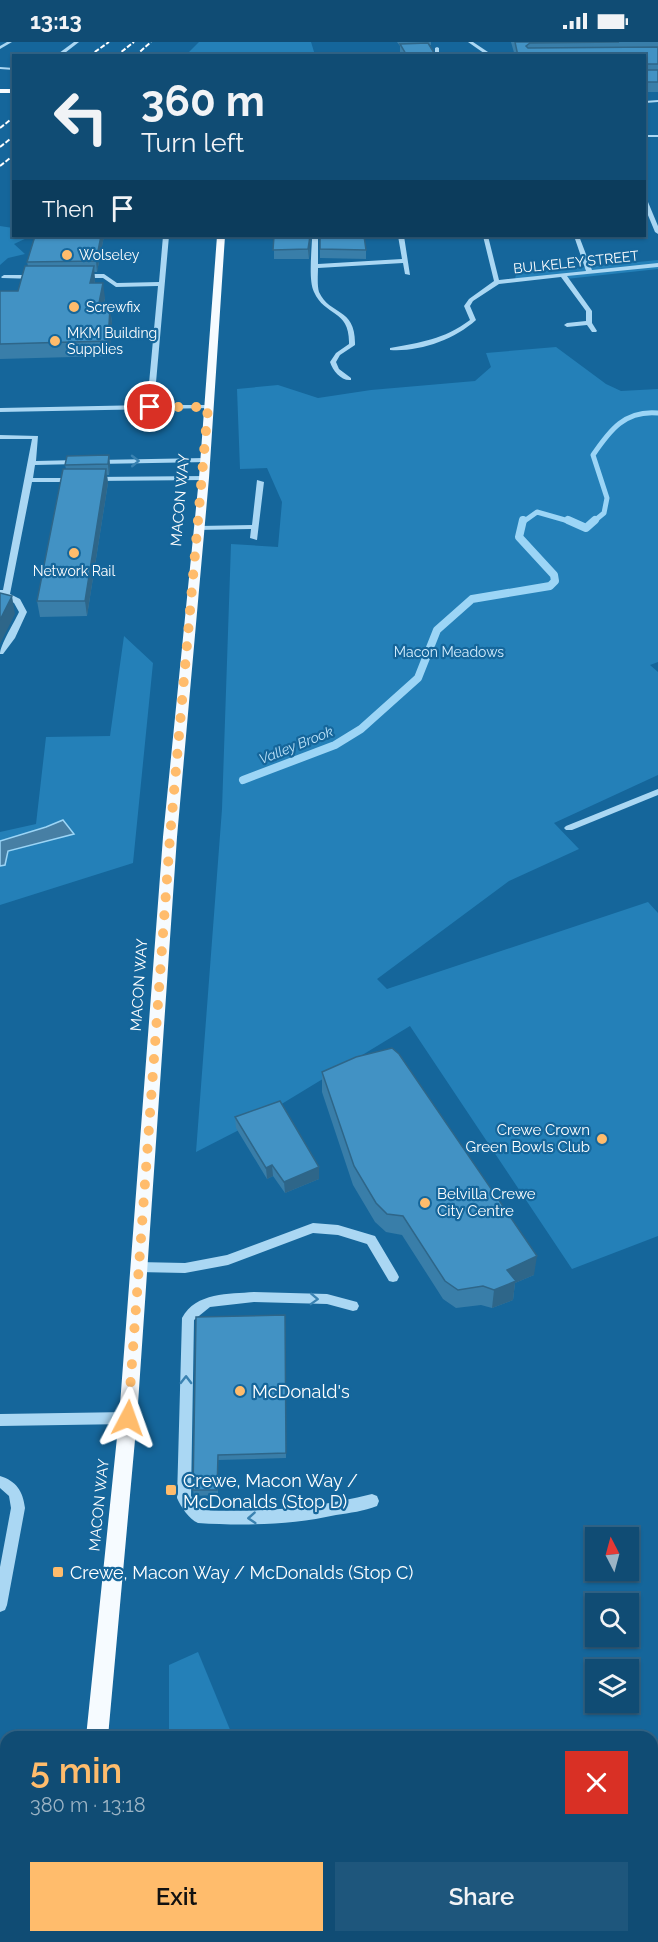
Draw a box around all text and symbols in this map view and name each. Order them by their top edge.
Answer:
text: 13:13 [30,8,82,34]
text: 360 m [141,77,265,126]
icon: left [42,78,120,156]
text: Turn left [141,127,244,158]
icon: arrive [106,192,139,225]
text: Then [42,196,94,222]
place label: Wolseley [79,247,140,263]
street label: BULKELEY STREET [512,247,640,277]
marker: Wolseley [60,248,74,262]
place label: Screwfix [86,299,140,315]
marker: Screwfix [67,300,81,314]
place label: MKM Building Supplies [67,325,157,357]
marker: MKM Building Supplies [48,334,62,348]
pin [124,381,175,432]
icon: arrive [133,390,166,423]
street label: MACON WAY [167,453,193,547]
one-way arrow [131,455,140,467]
marker: Network Rail [67,546,81,560]
place label: Network Rail [33,563,115,579]
park label: Macon Meadows [394,644,504,660]
water label: Valley Brook [257,723,336,767]
street label: MACON WAY [127,938,151,1032]
place label: Crewe Crown Green Bowls Club [466,1121,590,1156]
marker: Crewe Crown Green Bowls Club [595,1132,609,1146]
place label: Belvilla Crewe City Centre [437,1185,536,1220]
marker: Belvilla Crewe City Centre [418,1196,432,1210]
one-way arrow [310,1293,319,1305]
one-way arrow [180,1376,193,1385]
place label: McDonald's [252,1381,350,1402]
marker: McDonald's [233,1384,247,1398]
position arrow [96,1386,160,1450]
street label: MACON WAY [85,1458,113,1552]
place label: Crewe, Macon Way / McDonalds (Stop D) [183,1470,358,1512]
marker: Crewe, Macon Way / McDonalds (Stop D) [164,1483,178,1497]
one-way arrow [248,1512,257,1525]
north arrow [585,1527,639,1581]
map controls [585,1527,639,1713]
place label: Crewe, Macon Way / McDonalds (Stop C) [70,1562,413,1583]
marker: Crewe, Macon Way / McDonalds (Stop C) [51,1565,65,1579]
button: search [585,1593,639,1647]
button: layers [585,1659,639,1713]
text: 5 min [30,1749,122,1791]
button: close [565,1751,628,1814]
text: 380 m · 13:18 [30,1793,146,1817]
button: Exit [30,1862,323,1931]
button: Share [335,1862,628,1931]

